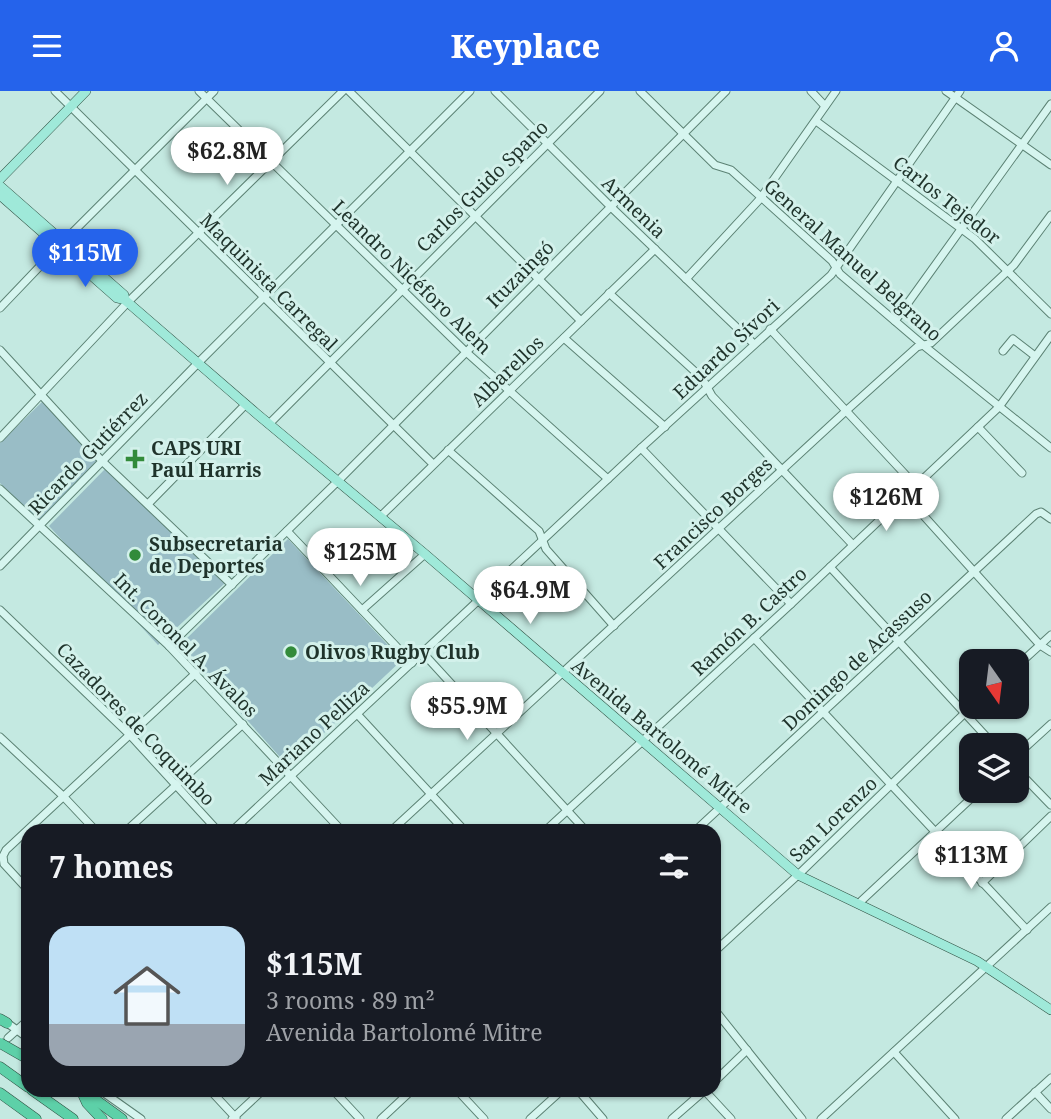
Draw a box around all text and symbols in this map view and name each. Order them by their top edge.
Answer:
text: Keyplace [451,24,600,67]
icon: menu [28,27,66,65]
icon: person [985,27,1023,65]
street label: Carlos Guido Spano [410,114,554,258]
pin: $62.8M [170,127,284,187]
text: $62.8M [187,134,267,166]
street label: Carlos Tejedor [888,150,1006,250]
street label: Armenia [596,170,672,244]
street label: General Manuel Belgrano [758,173,948,347]
street label: Leandro Nicéforo Alem [327,194,497,360]
street label: Maquinista Carregal [194,207,344,357]
pin: $115M [36,229,134,289]
street label: Ituzaingó [481,235,559,313]
text: $115M [48,236,122,268]
street label: Eduardo Sívori [667,293,785,405]
street label: Albarellos [465,330,549,412]
street label: Ricardo Gutiérrez [23,386,153,520]
place label: CAPS URI Paul Harris [151,435,262,483]
marker: CAPS URI Paul Harris [125,449,145,469]
street label: Francisco Borges [648,451,778,575]
pin: $126M [837,473,935,533]
text: $126M [849,480,923,512]
pin: $125M [311,529,409,588]
place label: Subsecretaria de Deportes [149,531,283,579]
text: $125M [323,535,397,567]
marker: Subsecretaria de Deportes [127,547,143,563]
street label: Ramón B. Castro [686,561,812,681]
street label: Int. Coronel A. Ávalos [108,567,264,723]
pin: $64.9M [473,567,587,626]
text: $64.9M [490,573,570,605]
street label: Domingo de Acassuso [777,584,937,736]
street label: Cazadores de Coquimbo [51,637,221,811]
place label: Olivos Rugby Club [305,639,480,665]
marker: Olivos Rugby Club [283,644,299,660]
north arrow [959,649,1029,719]
map controls [959,649,1029,803]
street label: Avenida Bartolomé Mitre [566,653,758,819]
street label: Mariano Pelliza [253,675,375,791]
pin: $55.9M [410,683,524,742]
text: $55.9M [427,689,507,721]
button: layers [959,733,1029,803]
street label: San Lorenzo [783,770,883,868]
pin: $113M [922,831,1020,891]
text: $113M [934,838,1008,870]
text: 7 homes [49,846,173,887]
icon: filters [655,847,693,885]
text: $115M [266,943,362,984]
icon: home [105,954,189,1038]
text: 3 rooms · 89 m² [266,984,435,1016]
text: Avenida Bartolomé Mitre [266,1016,542,1048]

